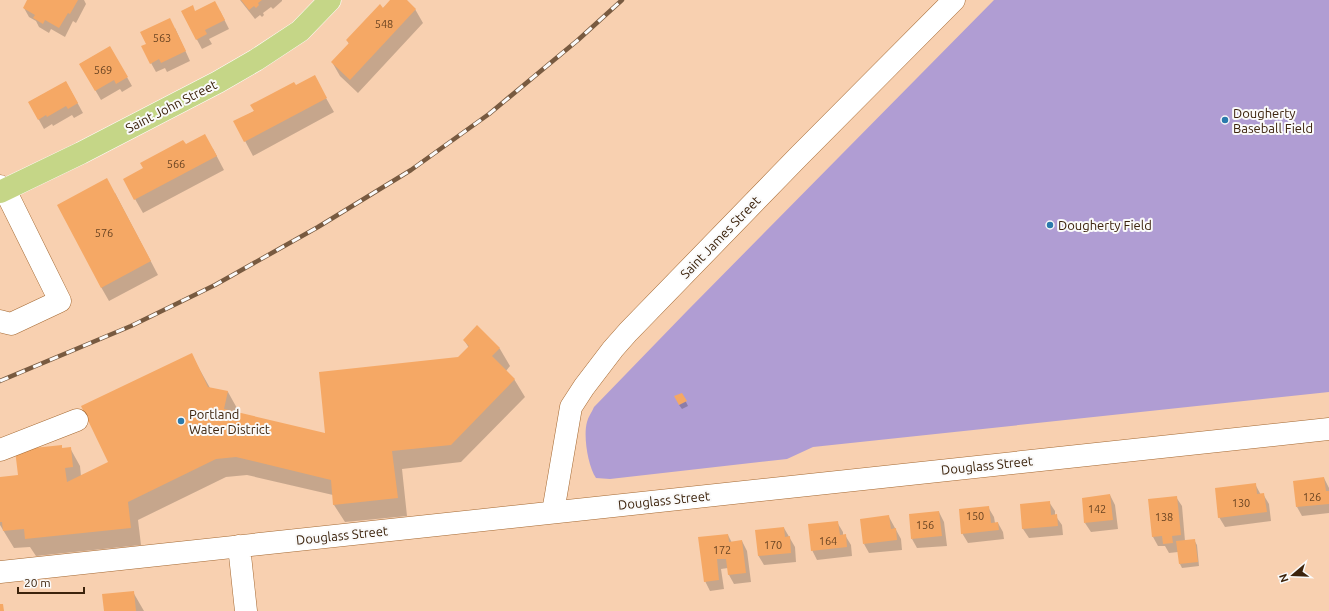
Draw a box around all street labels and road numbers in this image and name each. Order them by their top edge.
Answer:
street label: Saint John Street [123,77,219,135]
street label: Saint James Street [677,193,763,281]
street label: Douglass Street [940,453,1034,477]
street label: Douglass Street [617,488,711,512]
street label: Douglass Street [295,523,389,547]

